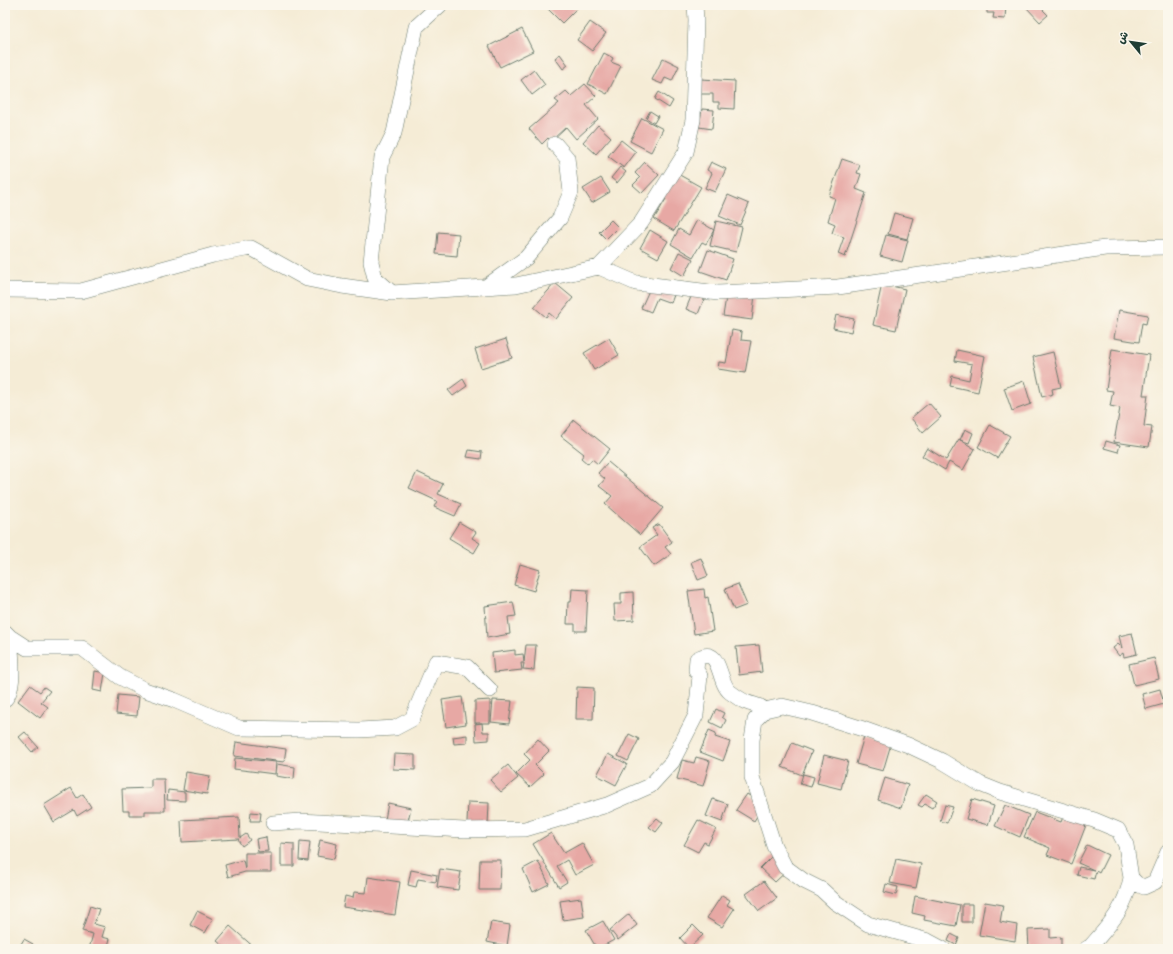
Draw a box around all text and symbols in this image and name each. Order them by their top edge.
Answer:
north arrow [1111,22,1151,62]
text: ش [1114,29,1132,46]

